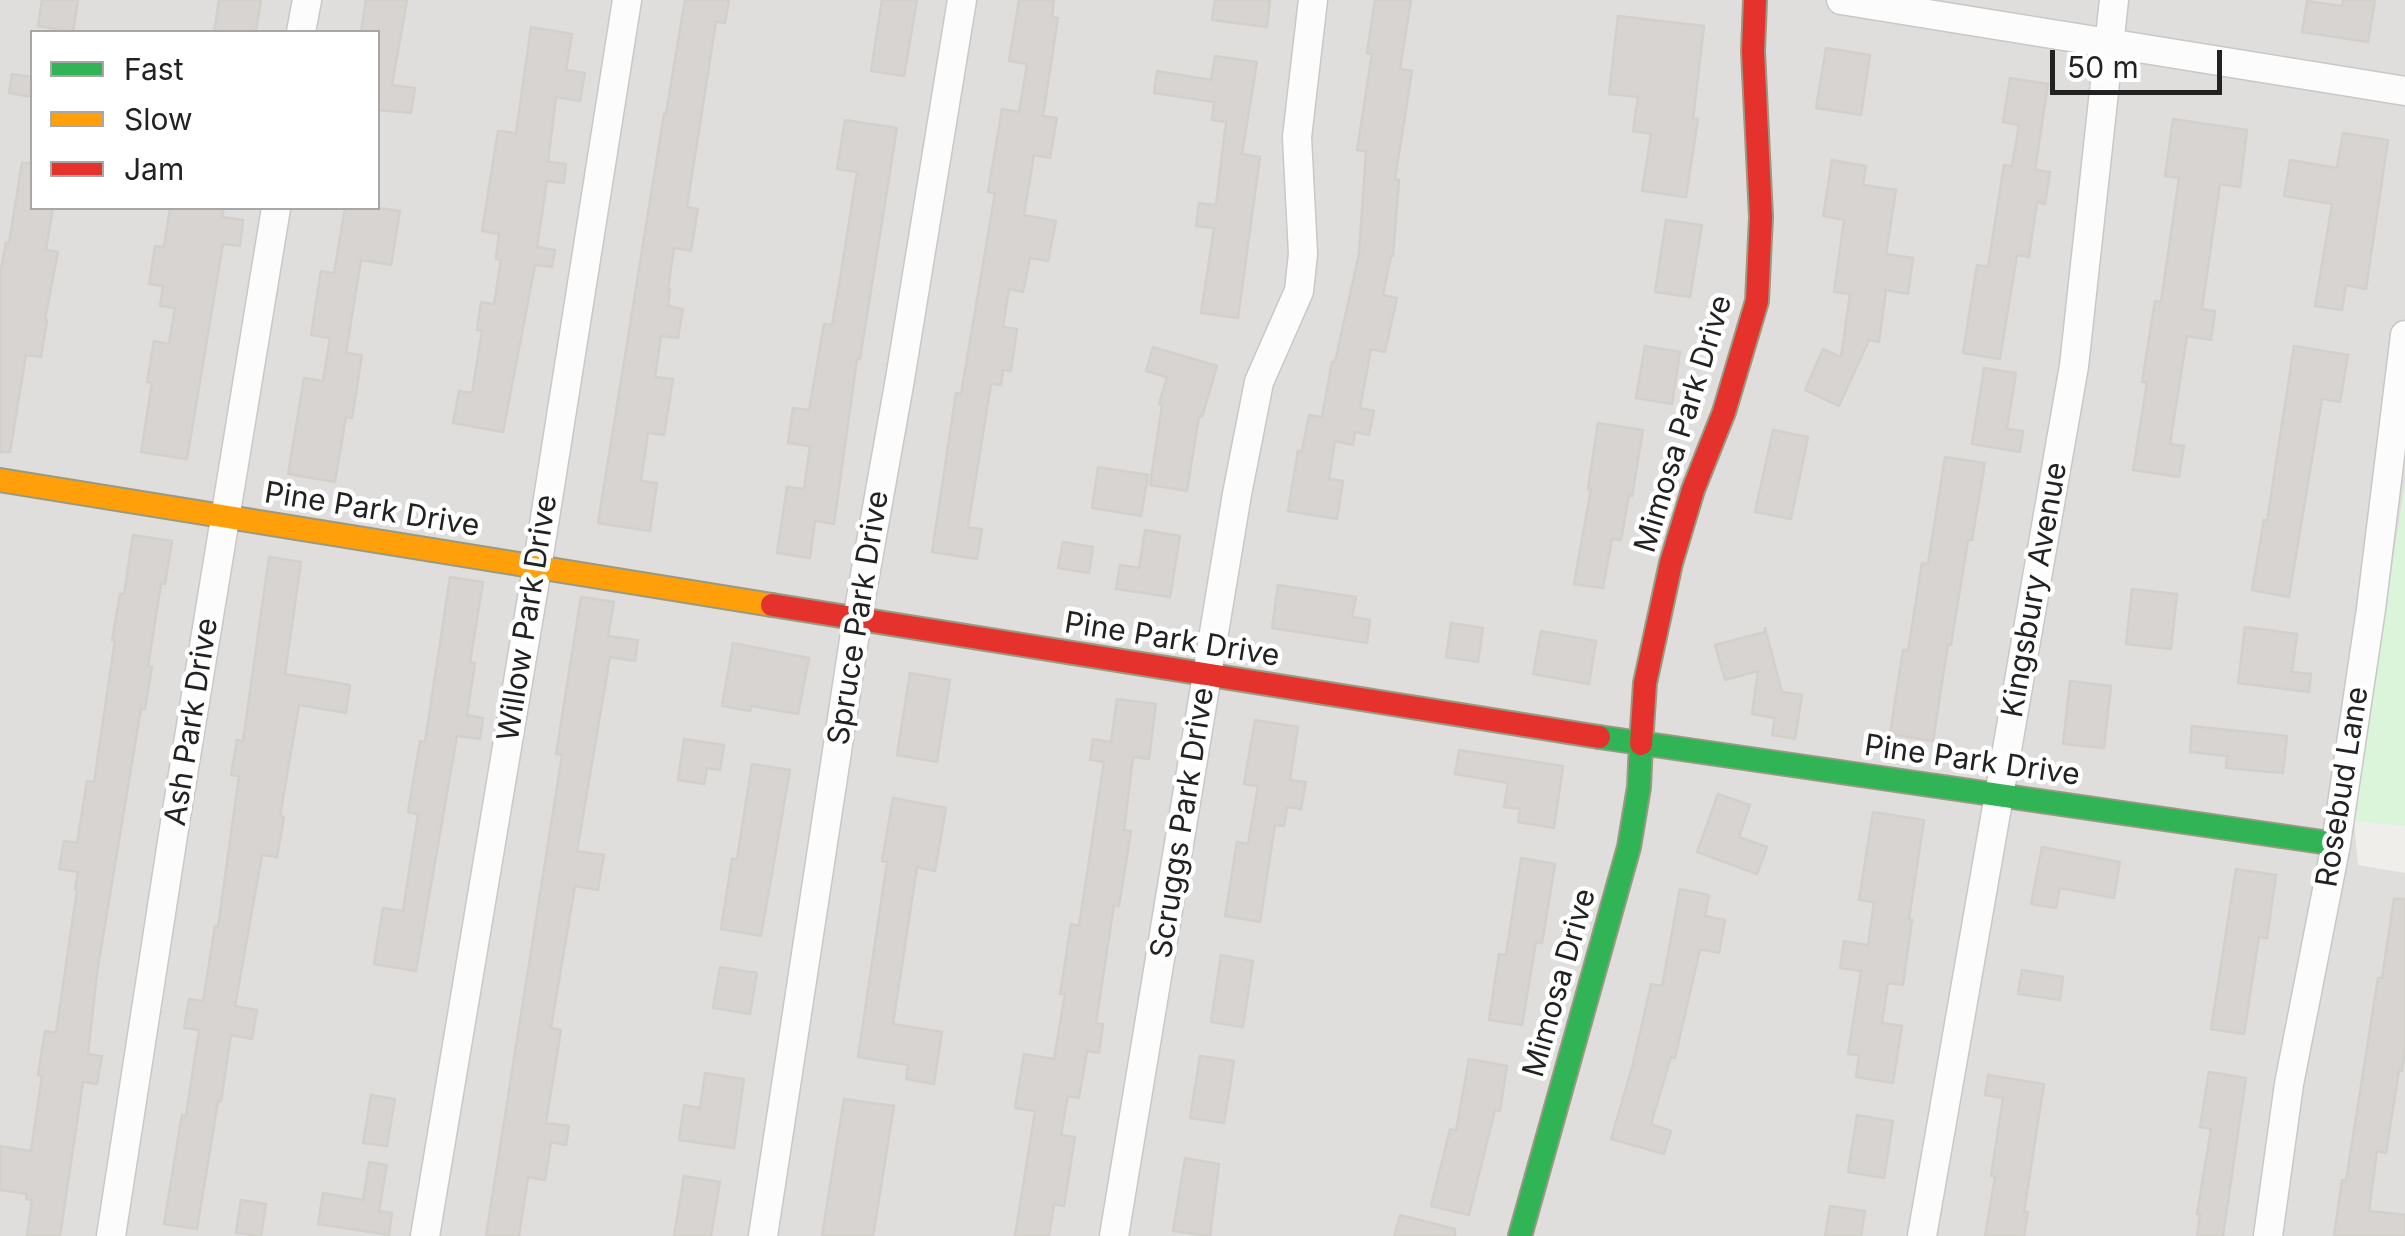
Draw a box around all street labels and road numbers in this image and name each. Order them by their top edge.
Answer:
street label: Mimosa Park Drive [1628,291,1740,557]
street label: Kingsbury Avenue [1995,460,2075,720]
street label: Pine Park Drive [262,475,482,545]
street label: Spruce Park Drive [821,488,897,748]
street label: Willow Park Drive [491,492,565,744]
street label: Pine Park Drive [1062,605,1282,675]
street label: Ash Park Drive [158,616,226,828]
street label: Rosebud Lane [2309,684,2377,890]
street label: Scruggs Park Drive [1144,685,1222,961]
street label: Pine Park Drive [1862,728,2082,794]
street label: Mimosa Drive [1516,885,1604,1081]

